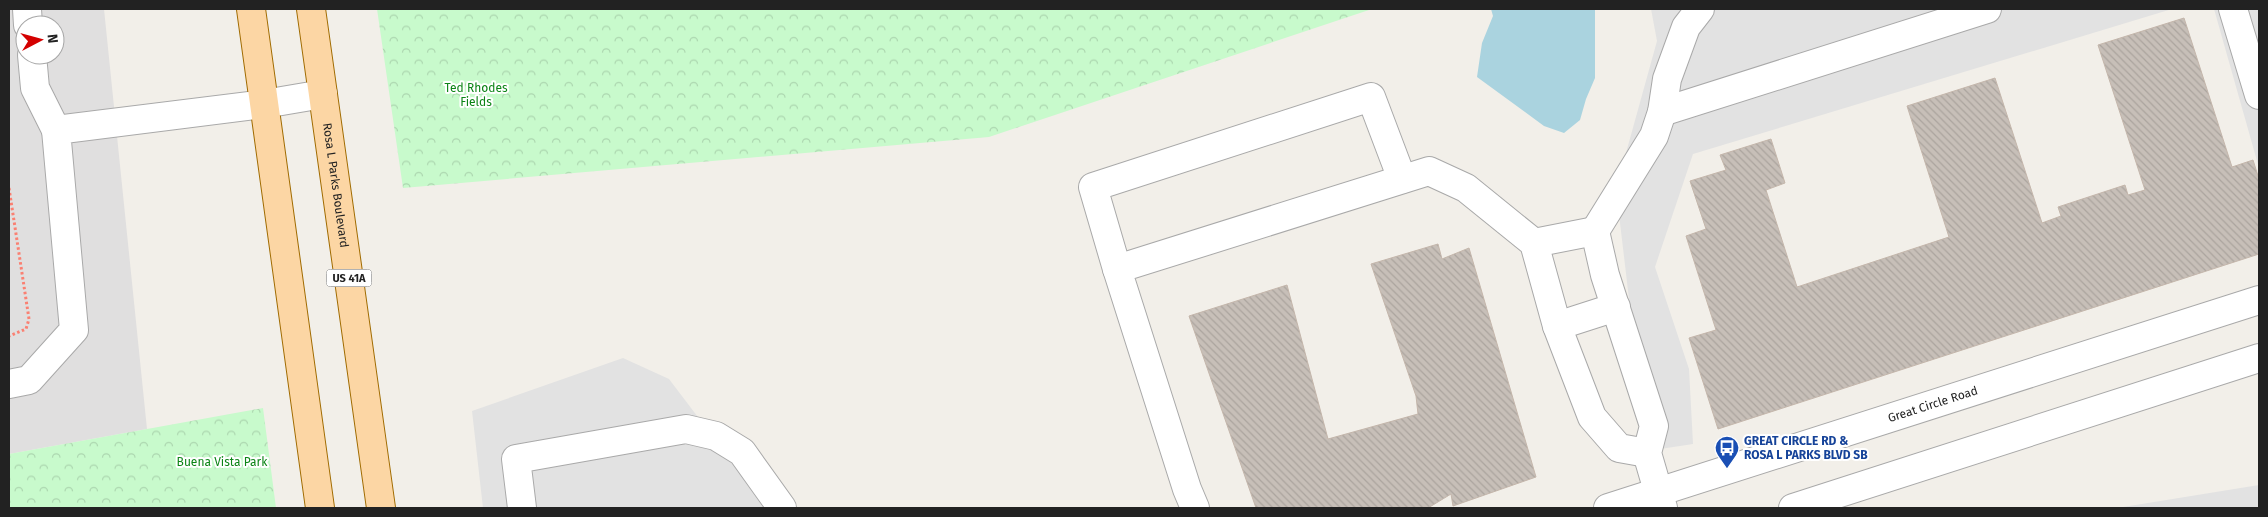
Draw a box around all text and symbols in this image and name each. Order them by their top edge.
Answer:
north arrow [15,15,65,65]
text: N [43,33,61,44]
park label: Ted Rhodes Fields [444,81,508,109]
street label: Rosa L Parks Boulevard [320,122,351,249]
road number: US 41A [326,270,372,286]
street label: Great Circle Road [1886,383,1979,425]
place label: GREAT CIRCLE RD & ROSA L PARKS BLVD SB [1744,434,1868,462]
bus stop icon: GREAT CIRCLE RD & ROSA L PARKS BLVD SB [1714,435,1740,469]
park label: Buena Vista Park [177,455,268,469]

